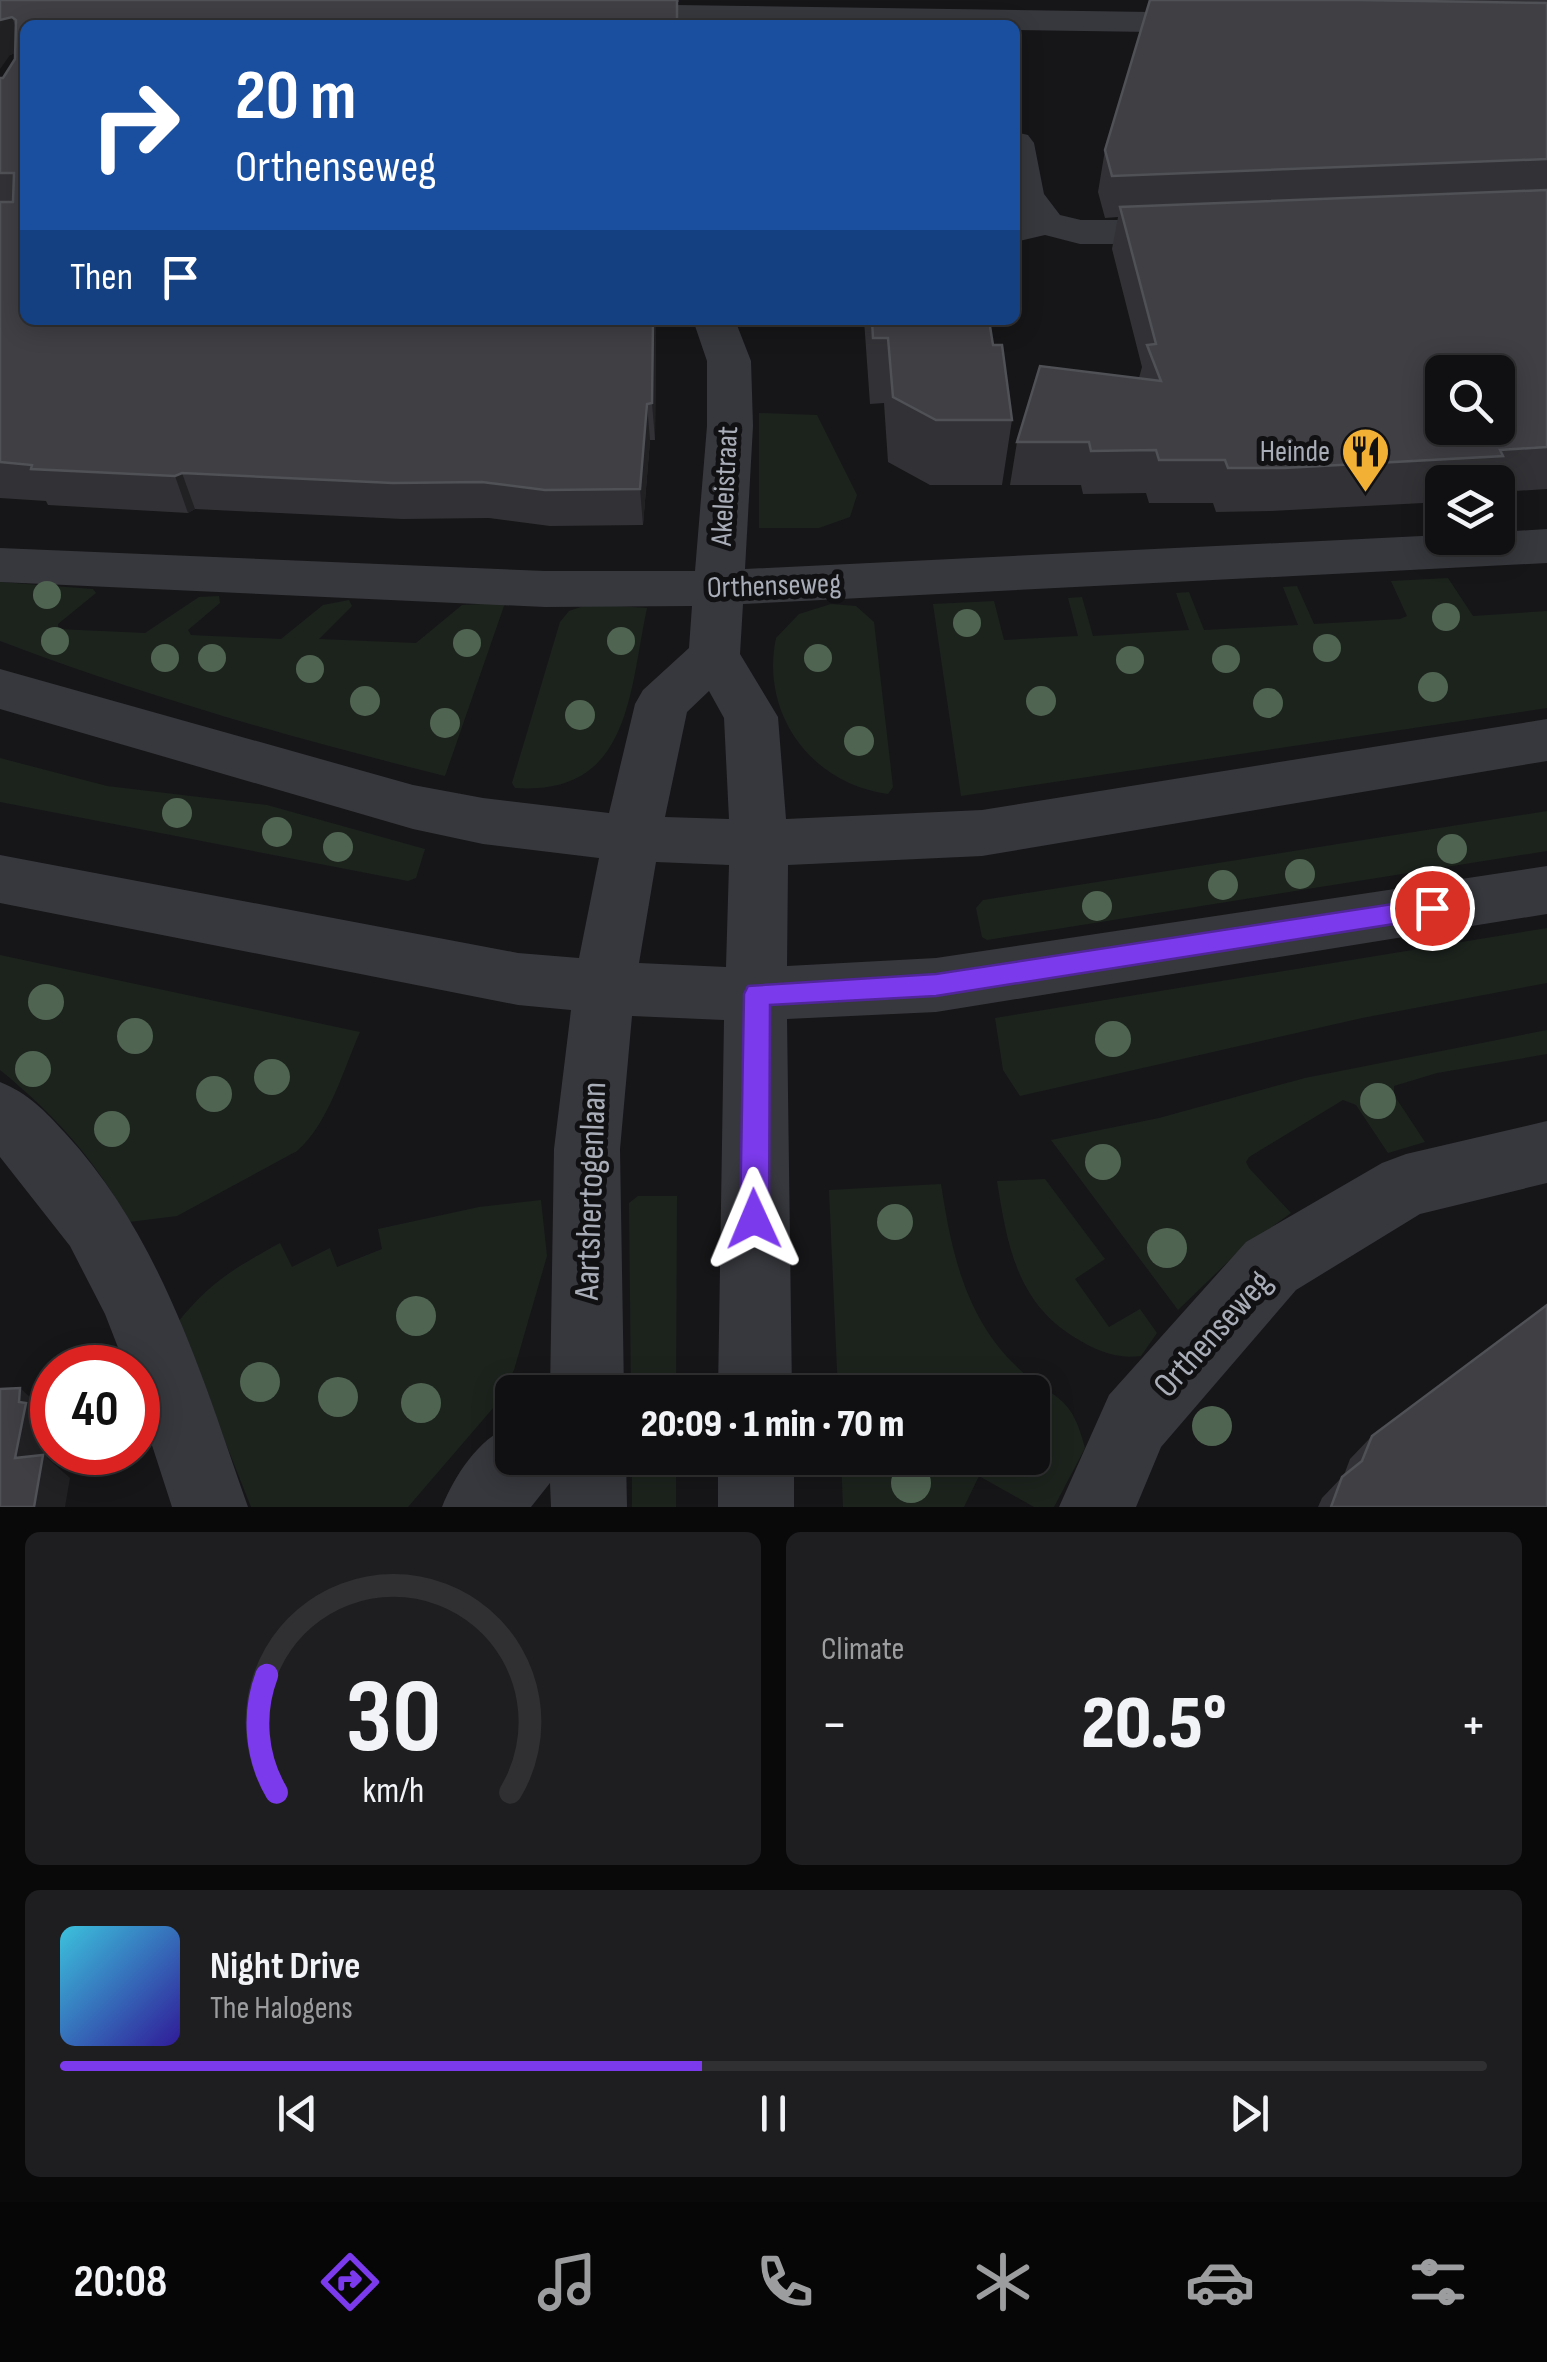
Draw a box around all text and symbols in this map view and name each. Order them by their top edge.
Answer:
text: 20 m [235,55,356,139]
icon: right [70,60,200,190]
text: Orthenseweg [235,140,436,195]
icon: arrive [153,250,208,305]
text: Then [70,255,133,300]
map controls [1425,355,1515,555]
button: search [1425,355,1515,445]
street label: Akeleistraat [704,425,746,548]
restaurant icon: Heinde [1339,426,1391,494]
place label: Heinde [1260,434,1330,470]
button: layers [1425,465,1515,555]
street label: Orthenseweg [706,566,842,606]
pin [1390,866,1475,951]
icon: arrive [1405,881,1460,936]
street label: Aartshertogenlaan [566,1081,616,1302]
position arrow [702,1167,806,1271]
street label: Orthenseweg [1145,1261,1281,1407]
speed limit sign: 40 [30,1345,160,1475]
text: 20:09 · 1 min · 70 m [641,1402,904,1447]
text: Climate [821,1630,904,1669]
text: 30 [345,1656,441,1781]
text: 20.5° [1081,1679,1227,1770]
text: − [821,1692,848,1759]
text: + [1460,1692,1487,1759]
text: km/h [362,1770,424,1813]
text: Night Drive [210,1944,361,1989]
text: The Halogens [210,1989,353,2028]
icon: previous [270,2086,325,2141]
icon: pause [746,2086,801,2141]
icon: next [1222,2086,1277,2141]
icon: directions [315,2247,385,2317]
icon: music [532,2247,602,2317]
icon: phone [750,2247,820,2317]
icon: climate [968,2247,1038,2317]
icon: car [1185,2247,1255,2317]
icon: filters [1403,2247,1473,2317]
text: 20:08 [74,2255,167,2310]

